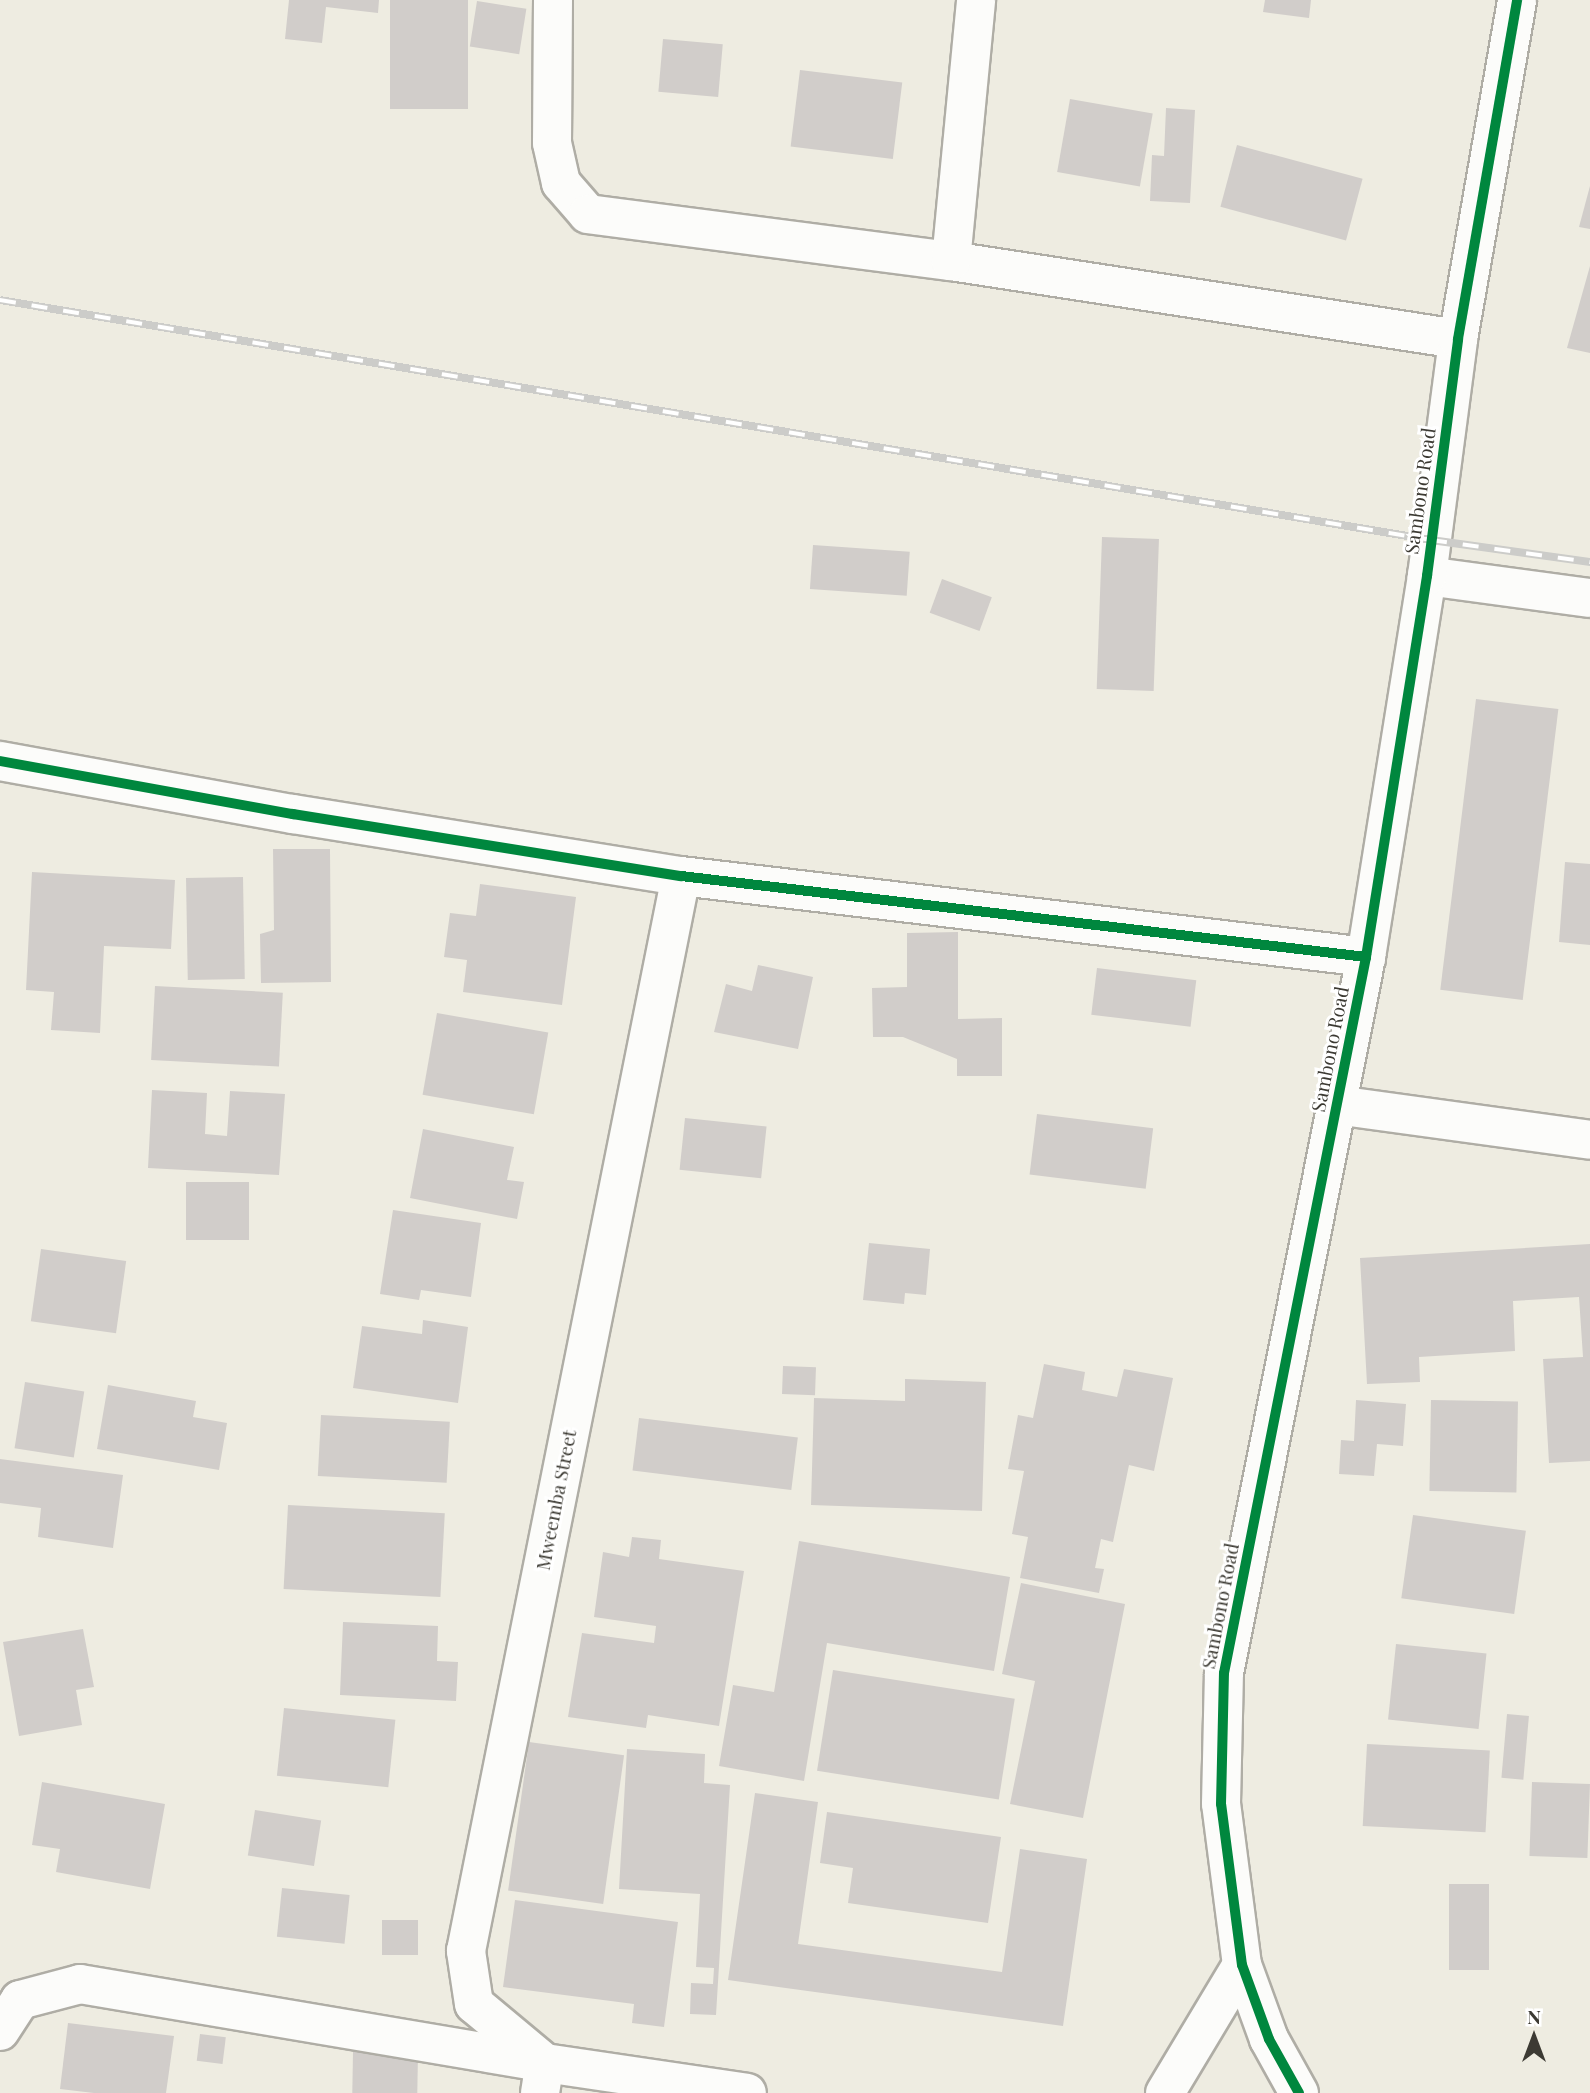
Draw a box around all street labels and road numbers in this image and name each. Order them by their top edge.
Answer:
street label: Sambono Road [1400,426,1440,556]
street label: Sambono Road [1307,984,1353,1114]
street label: Mweemba Street [531,1428,581,1572]
street label: Sambono Road [1197,1541,1243,1671]

